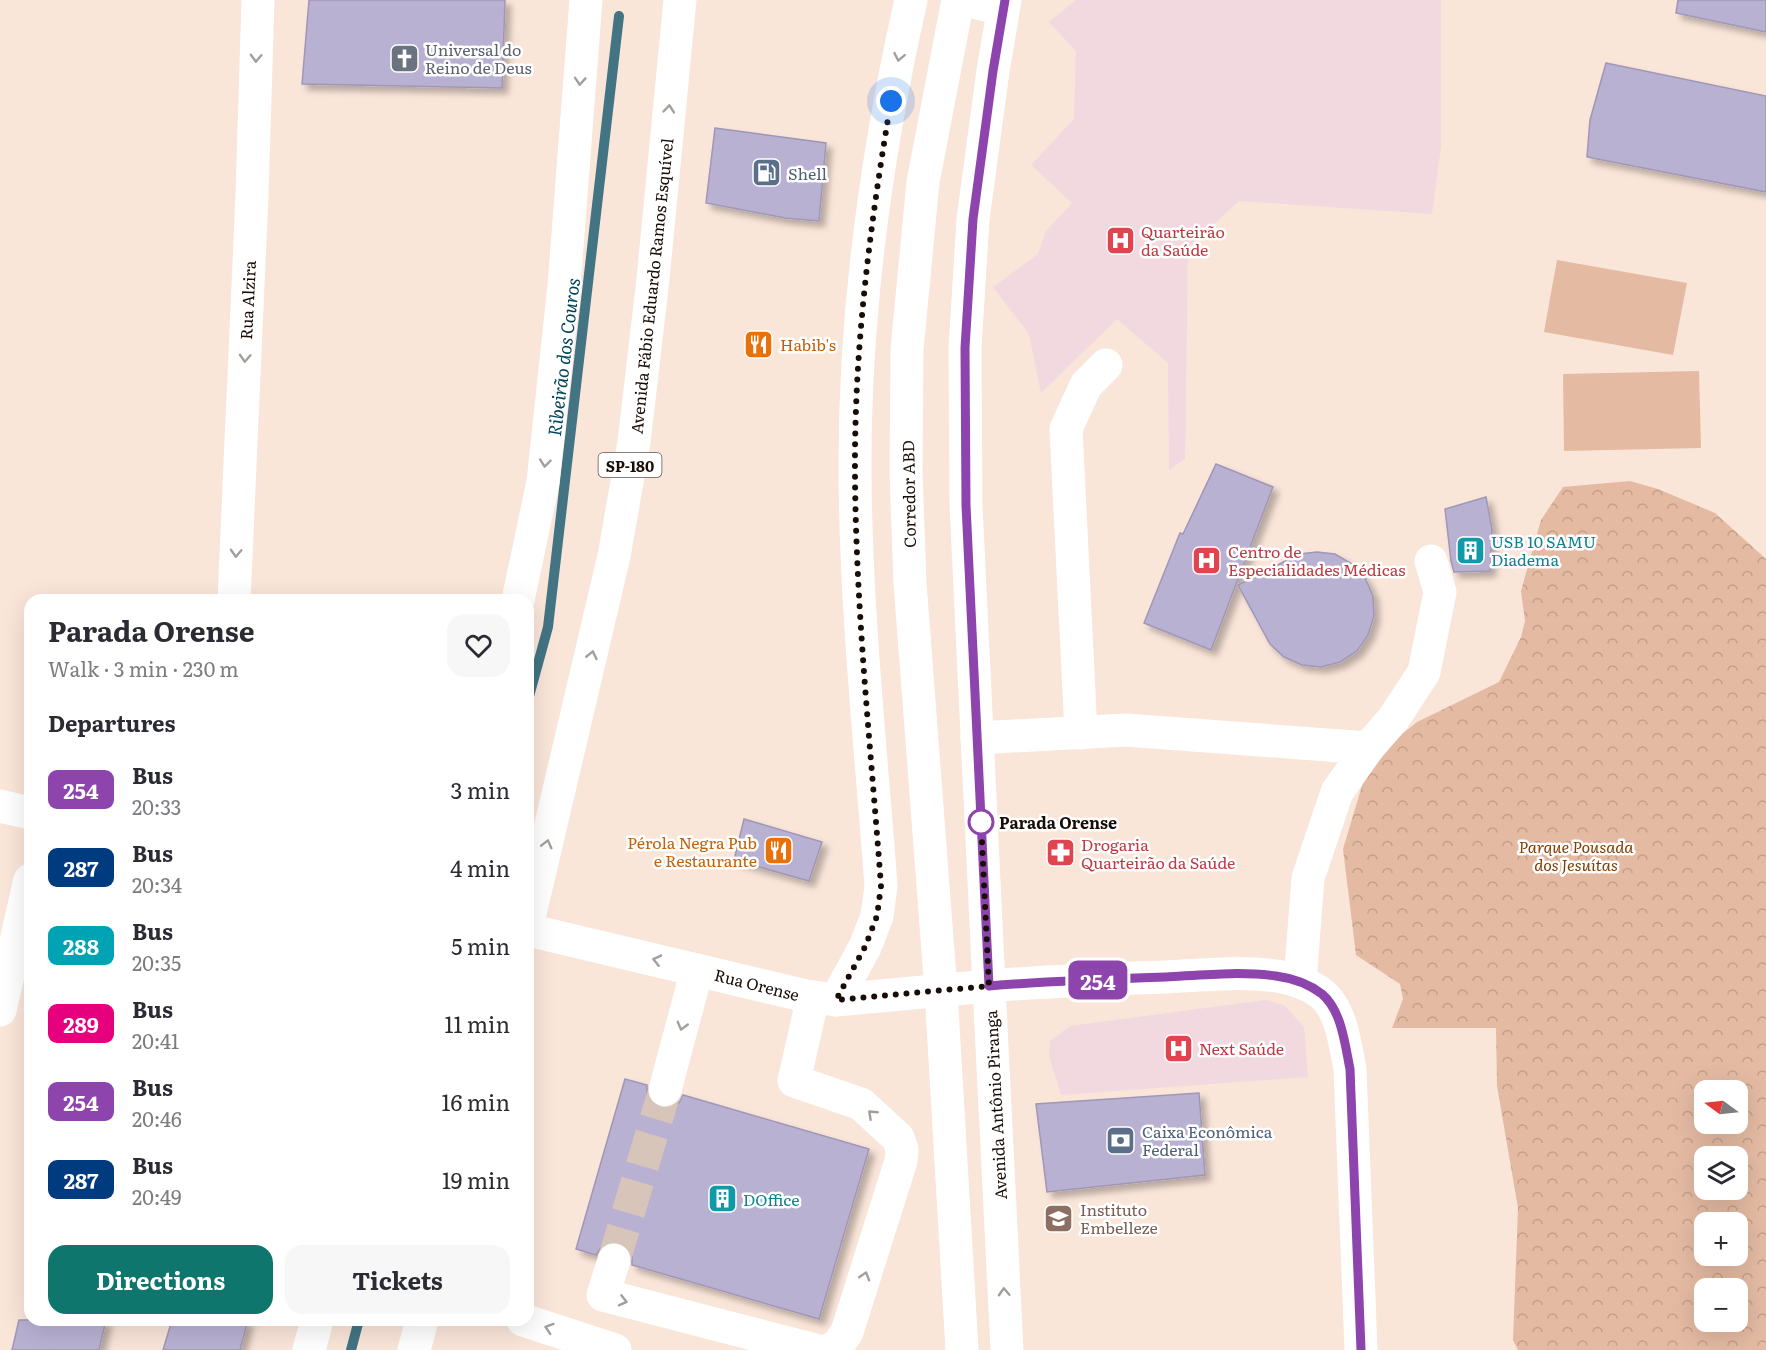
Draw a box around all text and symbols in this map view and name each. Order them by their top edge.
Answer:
place label: Universal do Reino de Deus [425,37,532,79]
church icon: Universal do Reino de Deus [388,42,420,74]
one-way arrow [893,52,906,62]
one-way arrow [250,54,262,63]
one-way arrow [573,76,586,85]
your location [876,86,906,116]
one-way arrow [662,104,675,113]
street label: Avenida Fábio Eduardo Ramos Esquível [624,137,678,435]
fuel station icon: Shell [751,157,783,189]
place label: Shell [788,161,827,185]
place label: Quarteirão da Saúde [1141,219,1225,261]
hospital icon: Quarteirão da Saúde [1104,224,1136,256]
street label: Rua Alzira [233,259,261,340]
water label: Ribeirão dos Couros [540,276,586,438]
restaurant icon: Habib's [743,328,775,360]
place label: Habib's [780,332,836,356]
one-way arrow [238,354,251,363]
street label: Corredor ABD [895,440,921,548]
road number: SP-180 [598,453,662,477]
one-way arrow [539,459,552,468]
place label: USB 10 SAMU Diadema [1491,529,1596,571]
building icon: USB 10 SAMU Diadema [1454,534,1486,566]
place label: Centro de Especialidades Médicas [1228,539,1406,581]
hospital icon: Centro de Especialidades Médicas [1191,544,1223,576]
one-way arrow [229,549,242,558]
text: Parada Orense [48,609,255,651]
button: heart [447,614,510,677]
one-way arrow [585,650,598,660]
text: Walk · 3 min · 230 m [48,653,239,683]
text: Departures [48,706,175,739]
text: Bus [132,758,173,791]
text: 3 min [450,773,510,806]
text: 254 [63,774,99,805]
text: 20:33 [132,791,181,821]
marker: Parada Orense [968,809,994,835]
place label: Parada Orense [999,810,1117,834]
place label: Pérola Negra Pub e Restaurante [627,830,757,872]
place label: Drogaria Quarteirão da Saúde [1081,832,1235,874]
park label: Parque Pousada dos Jesuítas [1518,834,1634,876]
restaurant icon: Pérola Negra Pub e Restaurante [762,835,794,867]
text: Bus [132,836,173,869]
pharmacy icon: Drogaria Quarteirão da Saúde [1044,837,1076,869]
one-way arrow [539,840,552,850]
text: 4 min [450,851,510,884]
text: 287 [64,852,98,883]
text: 20:34 [132,869,182,899]
text: Bus [132,914,173,947]
text: 5 min [451,929,510,962]
text: 288 [63,930,99,961]
text: 20:35 [132,947,181,977]
one-way arrow [652,955,662,968]
line badge: 254 [1064,960,1132,1000]
street label: Rua Orense [712,962,802,1006]
text: 254 [1080,965,1116,996]
text: Bus [132,992,173,1025]
text: 11 min [444,1007,510,1040]
text: 289 [63,1008,99,1039]
street label: Avenida Antônio Piranga [978,1009,1012,1200]
one-way arrow [676,1021,689,1031]
text: 20:41 [132,1025,179,1055]
hospital icon: Next Saúde [1162,1032,1194,1064]
place label: Next Saúde [1199,1036,1284,1060]
text: Bus [132,1070,173,1103]
north arrow [1694,1080,1748,1134]
map controls [1694,1080,1748,1332]
text: 16 min [442,1085,510,1118]
text: 254 [63,1086,99,1117]
text: 20:46 [132,1103,182,1133]
one-way arrow [869,1110,879,1121]
place label: Caixa Econômica Federal [1142,1119,1273,1161]
bank icon: Caixa Econômica Federal [1105,1124,1137,1156]
button: layers [1694,1146,1748,1200]
text: Bus [132,1148,173,1181]
text: 19 min [442,1163,510,1196]
text: 287 [64,1164,98,1195]
text: 20:49 [132,1181,181,1211]
building icon: DOffice [706,1183,738,1215]
place label: DOffice [743,1187,800,1211]
place label: Instituto Embelleze [1080,1197,1158,1239]
school or university icon: Instituto Embelleze [1043,1202,1075,1234]
button: + [1694,1212,1748,1266]
button: Directions [48,1245,273,1314]
button: Tickets [285,1245,510,1314]
one-way arrow [857,1271,870,1282]
button: − [1694,1278,1748,1332]
one-way arrow [998,1287,1011,1296]
one-way arrow [618,1293,628,1306]
one-way arrow [544,1323,555,1336]

